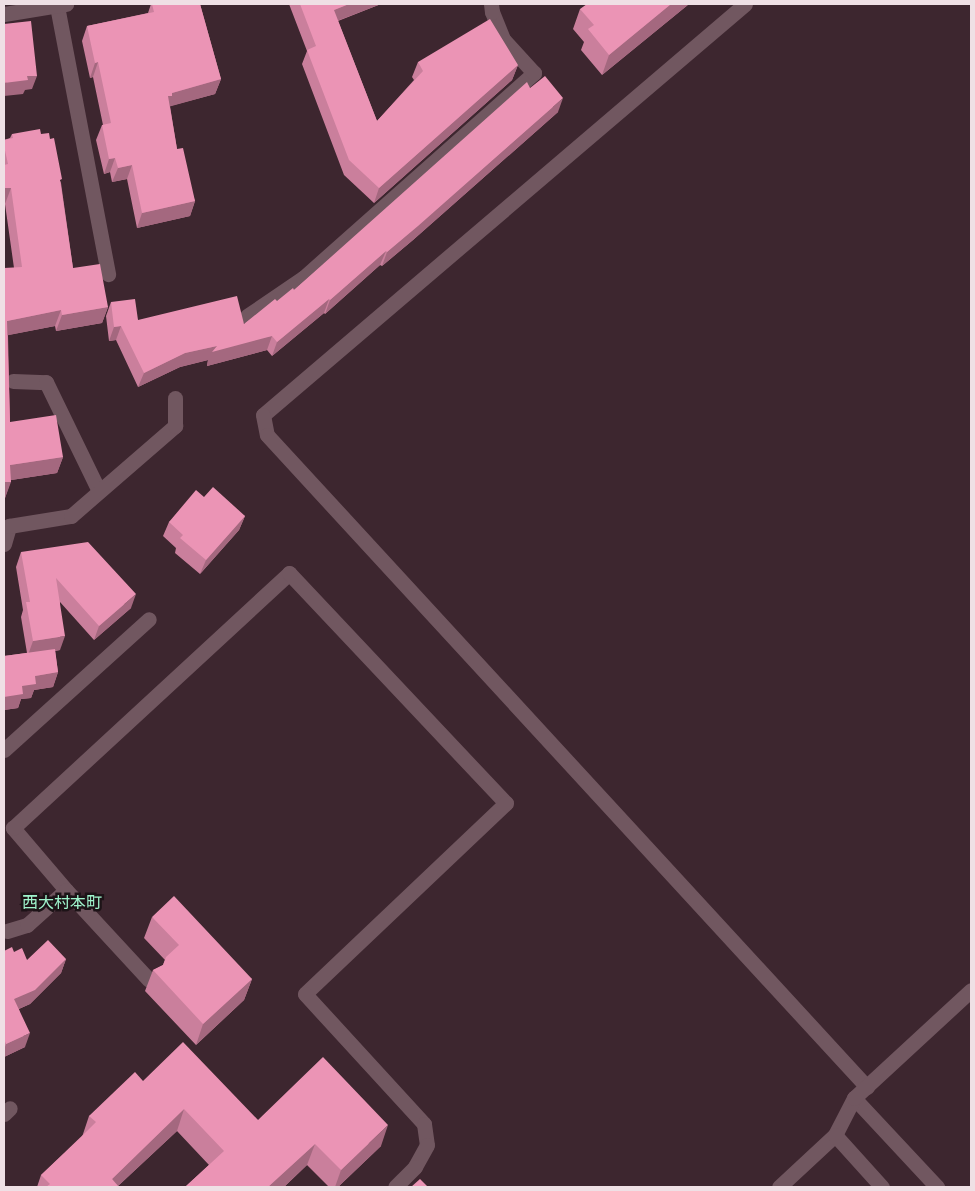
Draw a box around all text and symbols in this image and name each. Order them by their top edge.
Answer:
district label: 西大村本町 [22,893,102,913]

